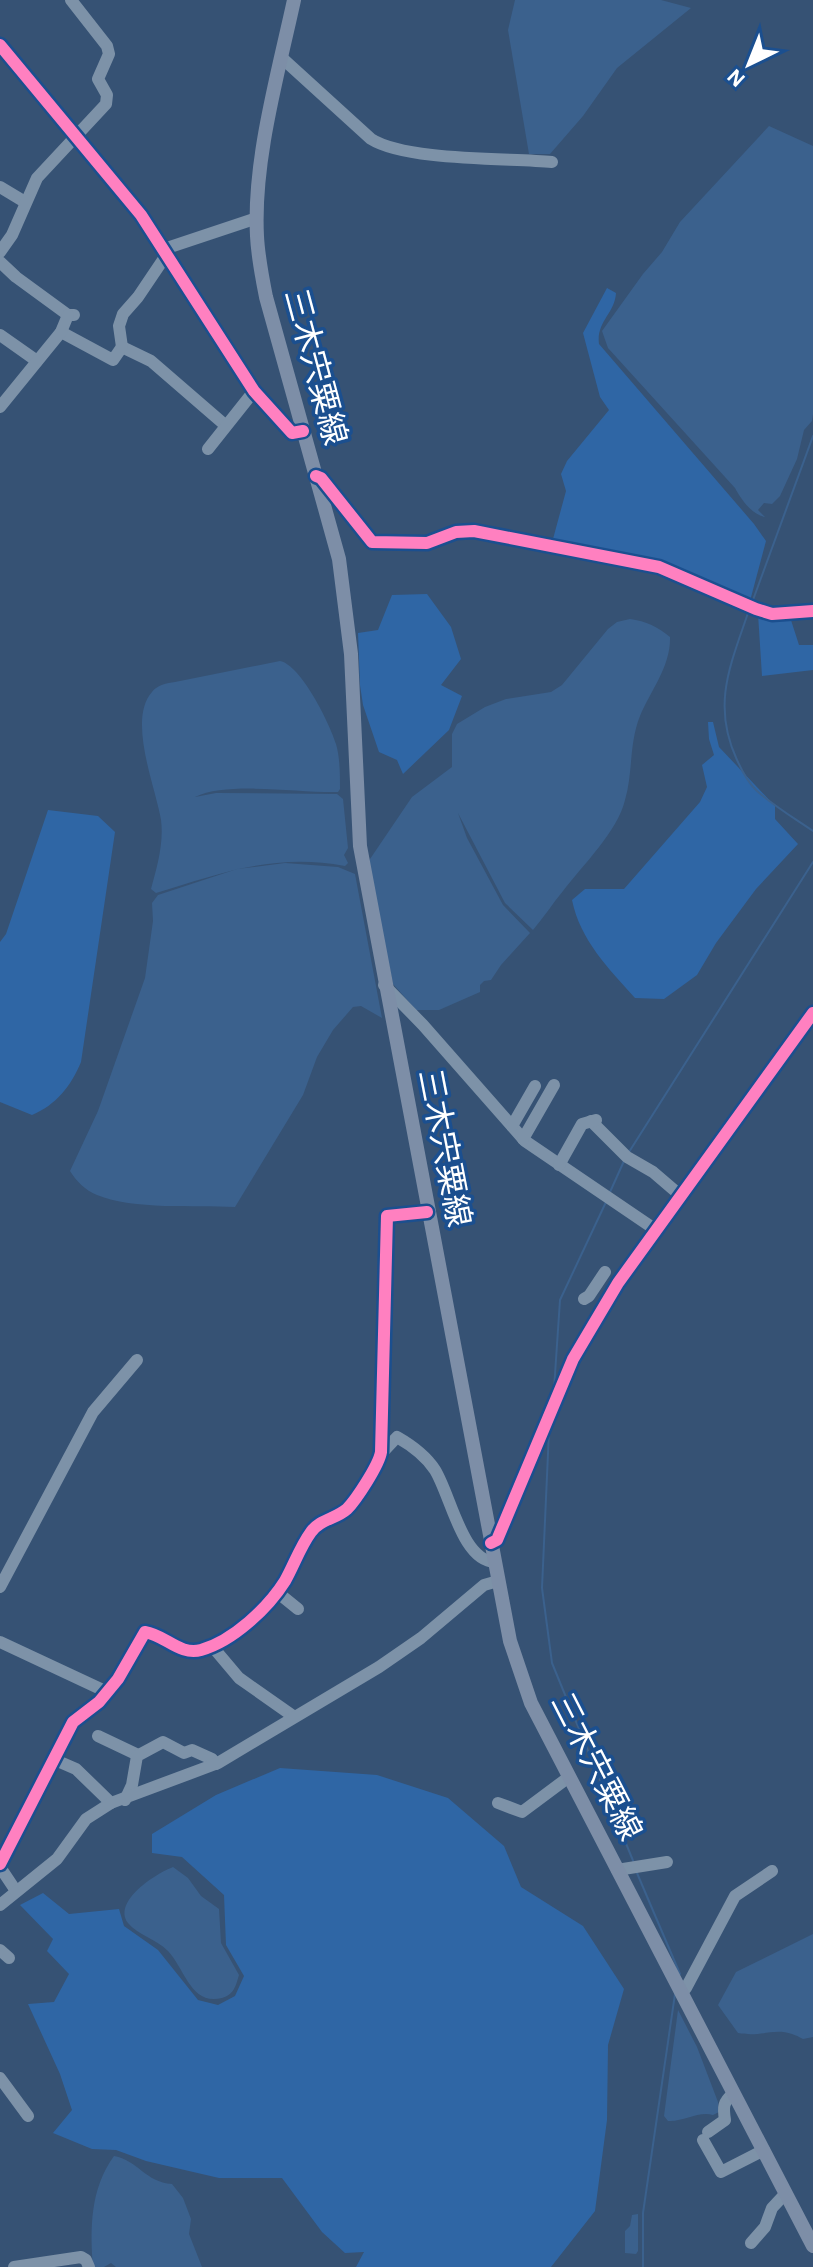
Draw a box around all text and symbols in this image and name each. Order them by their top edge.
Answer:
north arrow [709,24,789,104]
text: N [723,65,749,91]
street label: 三木宍粟線 [279,285,353,448]
street label: 三木宍粟線 [413,1066,477,1230]
street label: 三木宍粟線 [545,1688,648,1846]

